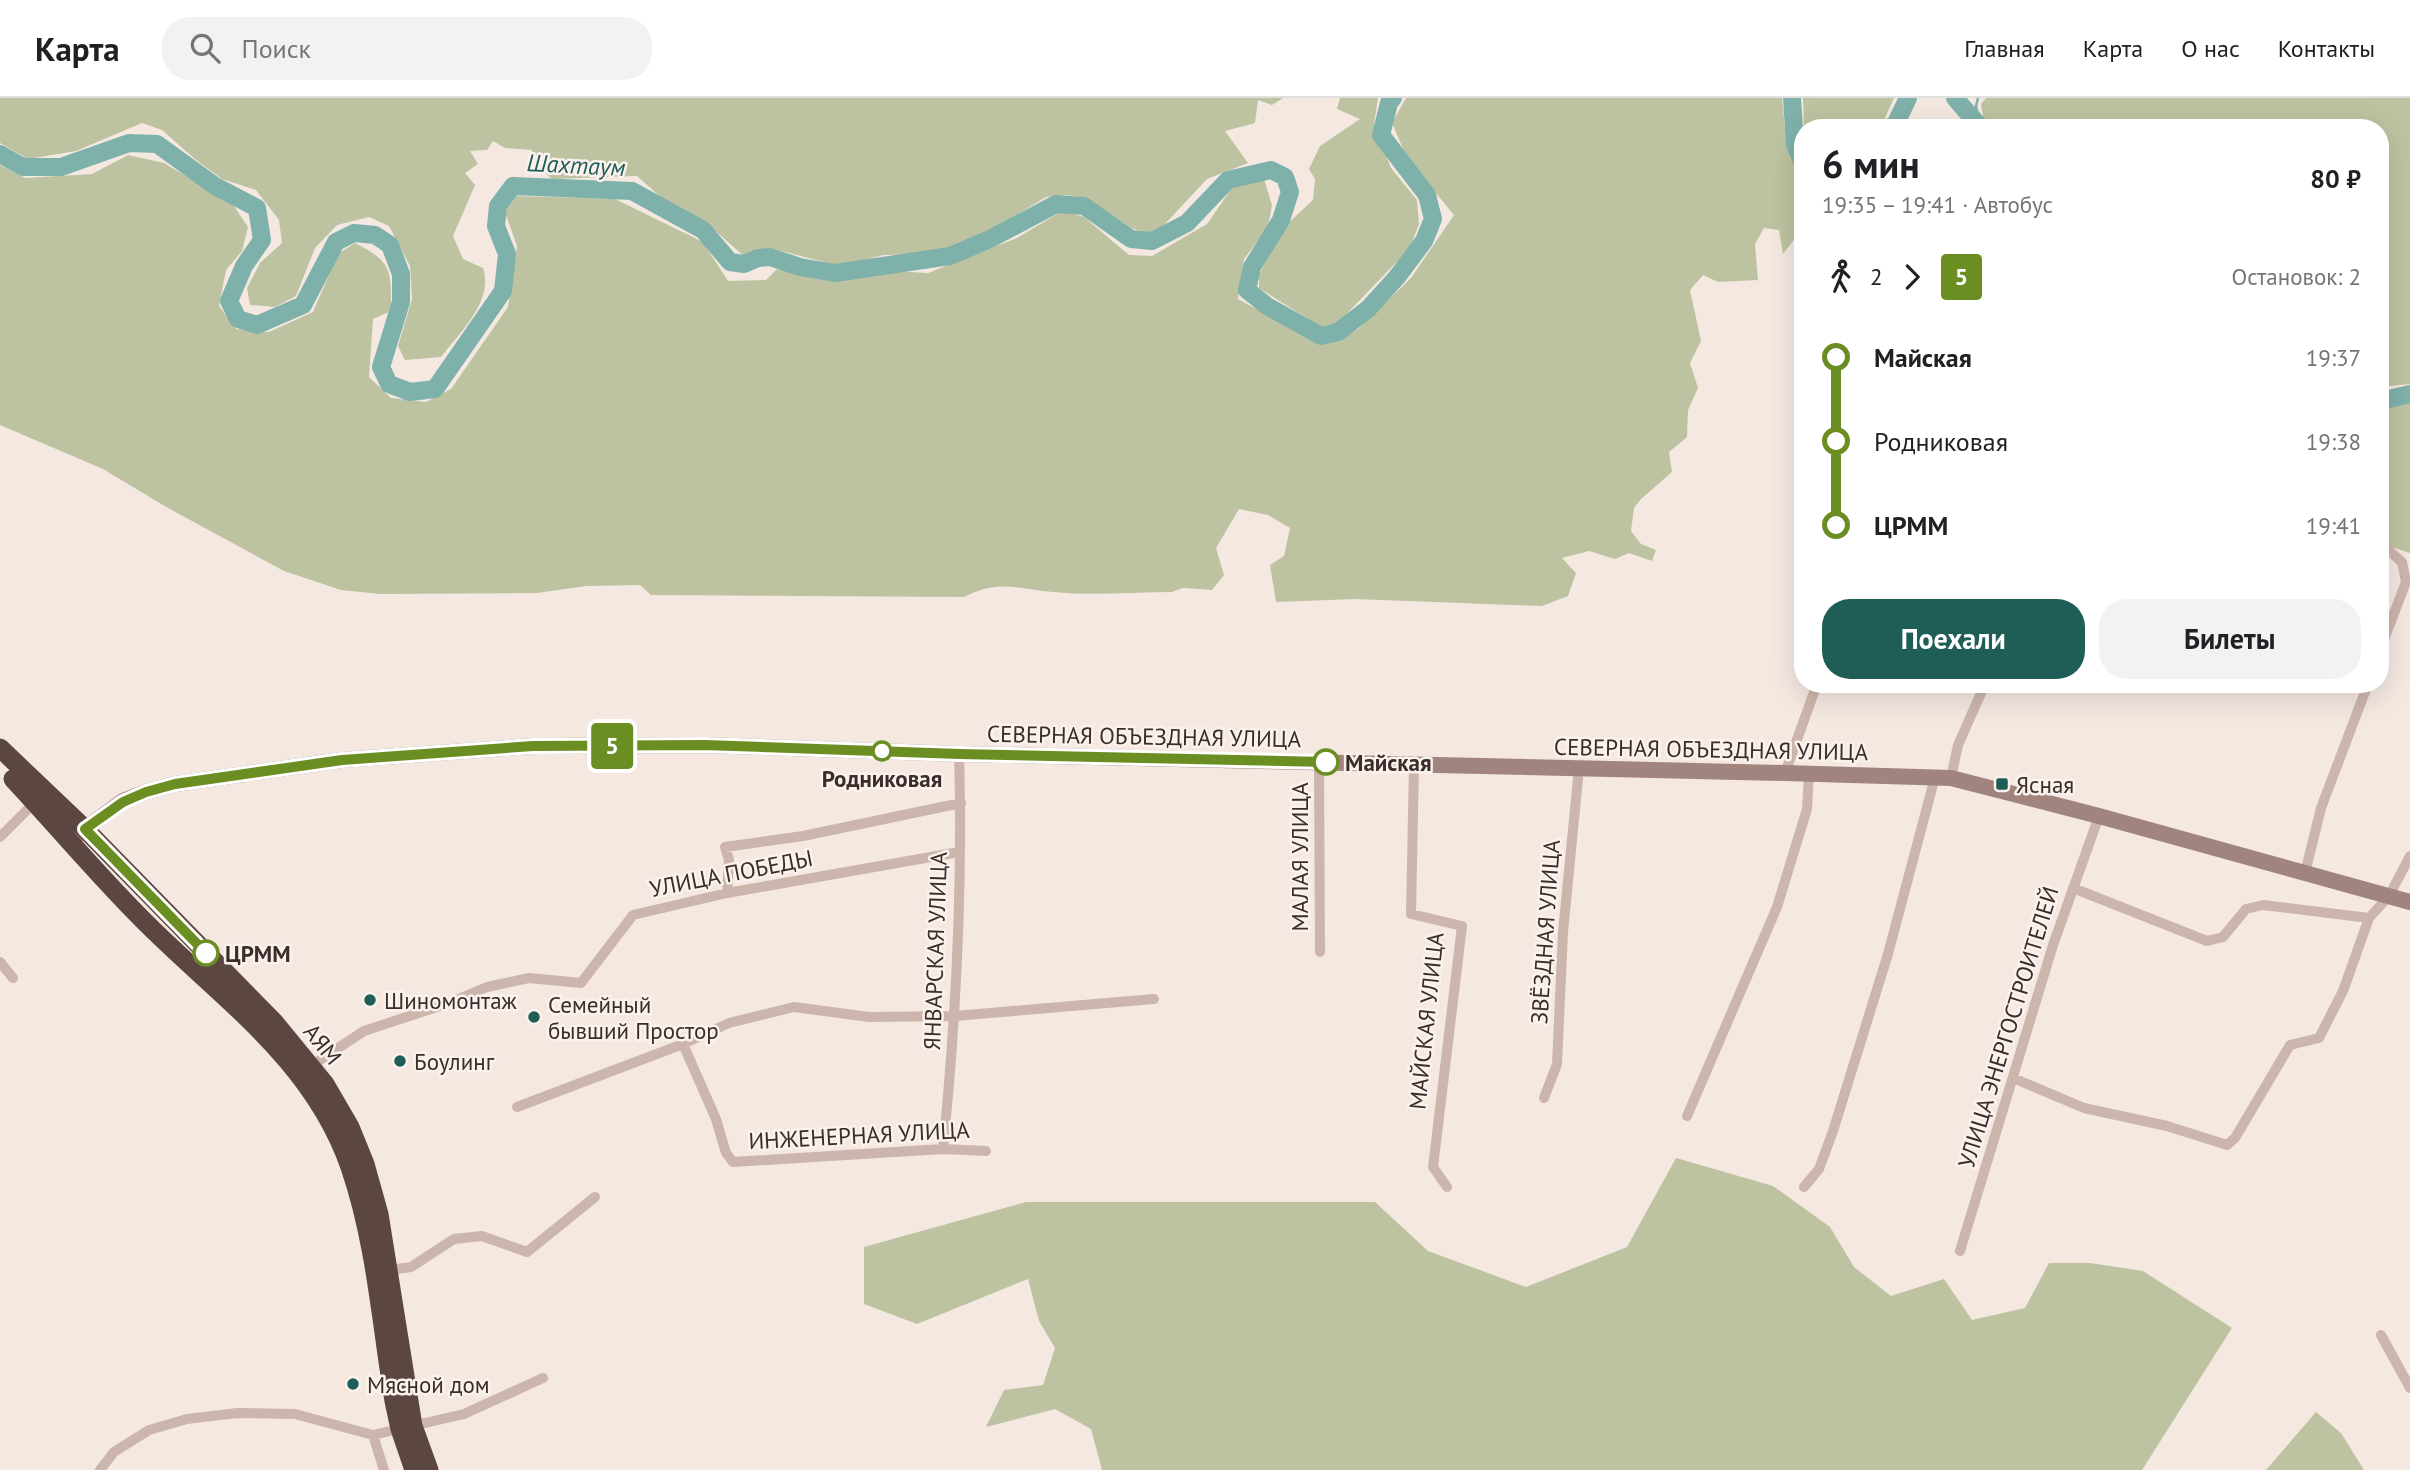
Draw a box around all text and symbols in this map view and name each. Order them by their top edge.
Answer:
search box [162,17,652,80]
text: Карта [35,27,120,70]
icon: search [186,29,224,67]
text: Поиск [242,32,311,65]
text: Главная [1964,33,2045,64]
text: Карта [2083,33,2143,64]
text: О нас [2181,33,2240,64]
text: Контакты [2278,33,2375,64]
text: 6 мин [1822,139,1920,188]
water label: Шахтаум [526,147,626,183]
text: 80 ₽ [2310,162,2361,195]
text: 19:35 – 19:41 · Автобус [1822,190,2053,219]
icon: walk [1822,258,1860,296]
icon: forward [1893,258,1931,296]
text: 5 [1955,261,1968,292]
text: 2 [1870,262,1883,291]
text: Остановок: 2 [2231,262,2361,291]
text: Майская [1874,341,1972,374]
text: 19:37 [2306,343,2361,372]
text: Родниковая [1874,425,2008,458]
text: 19:38 [2306,427,2361,456]
text: ЦРММ [1874,509,1948,542]
text: 19:41 [2306,511,2361,540]
button: Поехали [1822,599,2085,679]
button: Билеты [2099,599,2361,679]
street label: СЕВЕРНАЯ ОБЪЕЗДНАЯ УЛИЦА [987,719,1302,753]
line badge: 5 [589,723,635,769]
text: 5 [605,730,619,761]
street label: СЕВЕРНАЯ ОБЪЕЗДНАЯ УЛИЦА [1554,732,1869,766]
marker: Родниковая [872,741,892,761]
place label: Майская [1345,748,1432,777]
marker: Майская [1313,749,1339,775]
place label: Родниковая [822,764,942,793]
place label: Ясная [2016,770,2074,799]
marker: Ясная [1994,776,2010,792]
street label: МАЛАЯ УЛИЦА [1285,782,1314,932]
street label: ЗВЁЗДНАЯ УЛИЦА [1524,838,1566,1025]
street label: УЛИЦА ПОБЕДЫ [647,843,815,903]
street label: ЯНВАРСКАЯ УЛИЦА [917,851,953,1051]
street label: УЛИЦА ЭНЕРГОСТРОИТЕЛЕЙ [1951,883,2065,1171]
street label: МАЙСКАЯ УЛИЦА [1402,931,1450,1111]
place label: ЦРММ [225,939,291,968]
marker: ЦРММ [193,940,219,966]
place label: Шиномонтаж [384,986,518,1015]
place label: Семейный бывший Простор [548,990,719,1045]
marker: Шиномонтаж [362,992,378,1008]
marker: Семейный бывший Простор [526,1009,542,1025]
street label: АЯМ [298,1017,348,1071]
place label: Боулинг [414,1047,495,1076]
marker: Боулинг [392,1053,408,1069]
street label: ИНЖЕНЕРНАЯ УЛИЦА [748,1115,971,1155]
place label: Мясной дом [367,1370,490,1399]
marker: Мясной дом [345,1376,361,1392]

